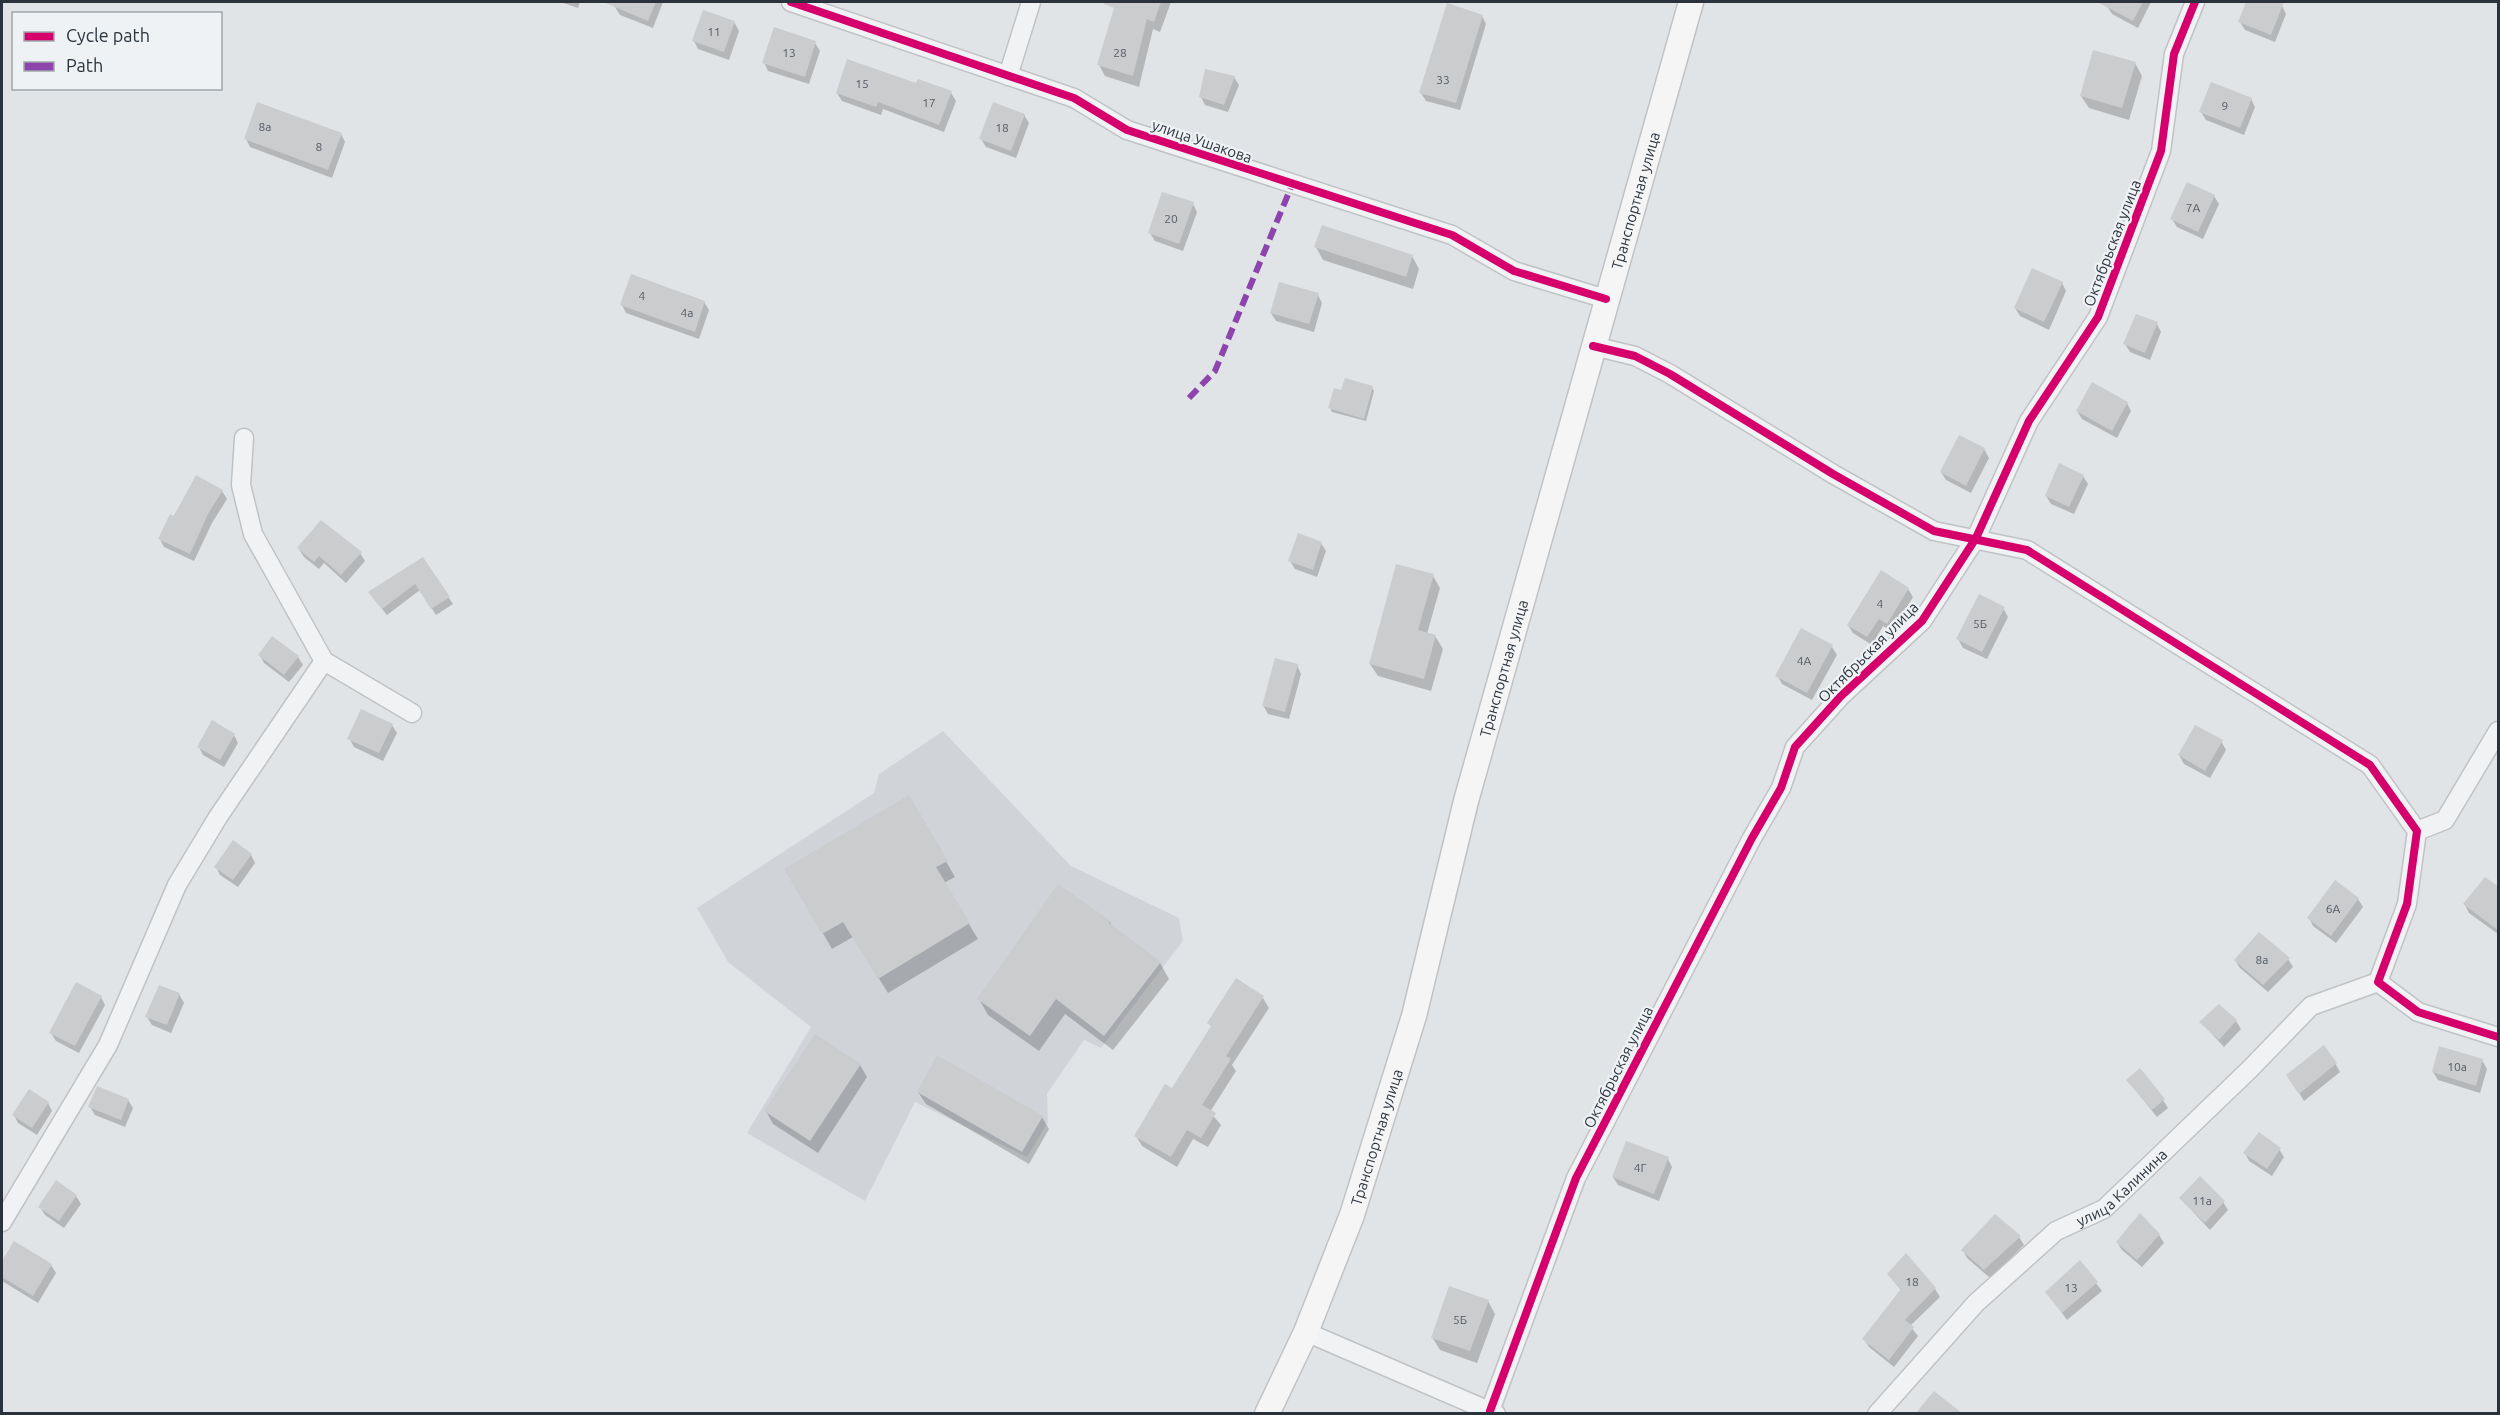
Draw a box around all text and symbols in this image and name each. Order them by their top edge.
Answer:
legend [12,12,222,90]
text: Cycle path [66,25,150,45]
house number: 11 [707,25,721,38]
house number: 13 [782,46,796,59]
house number: 28 [1113,46,1127,59]
text: Path [66,55,103,75]
house number: 33 [1436,73,1450,86]
house number: 15 [855,77,869,90]
house number: 17 [922,96,936,109]
house number: 9 [2222,99,2228,112]
street label: улица Ушакова [1150,116,1254,166]
house number: 8а [259,120,271,133]
house number: 18 [995,121,1009,134]
street label: Транспортная улица [1608,130,1663,271]
house number: 8 [316,140,323,153]
street label: Октябрьская улица [2080,177,2144,309]
house number: 7А [2186,201,2200,214]
house number: 20 [1164,212,1178,225]
house number: 4 [639,289,646,302]
house number: 4а [681,306,693,319]
house number: 4 [1877,597,1884,610]
street label: Транспортная улица [1476,598,1531,739]
street label: Октябрьская улица [1814,598,1922,706]
house number: 5Б [1973,617,1987,630]
house number: 4А [1797,654,1811,667]
house number: 6А [2326,902,2340,915]
house number: 8а [2256,953,2268,966]
street label: Октябрьская улица [1580,1003,1656,1131]
house number: 10а [2447,1060,2467,1073]
street label: Транспортная улица [1347,1067,1405,1208]
street label: улица Калинина [2073,1145,2170,1229]
house number: 4Г [1634,1161,1646,1174]
house number: 11а [2192,1194,2212,1207]
house number: 18 [1905,1275,1919,1288]
house number: 13 [2064,1281,2078,1294]
house number: 5Б [1453,1313,1467,1326]

